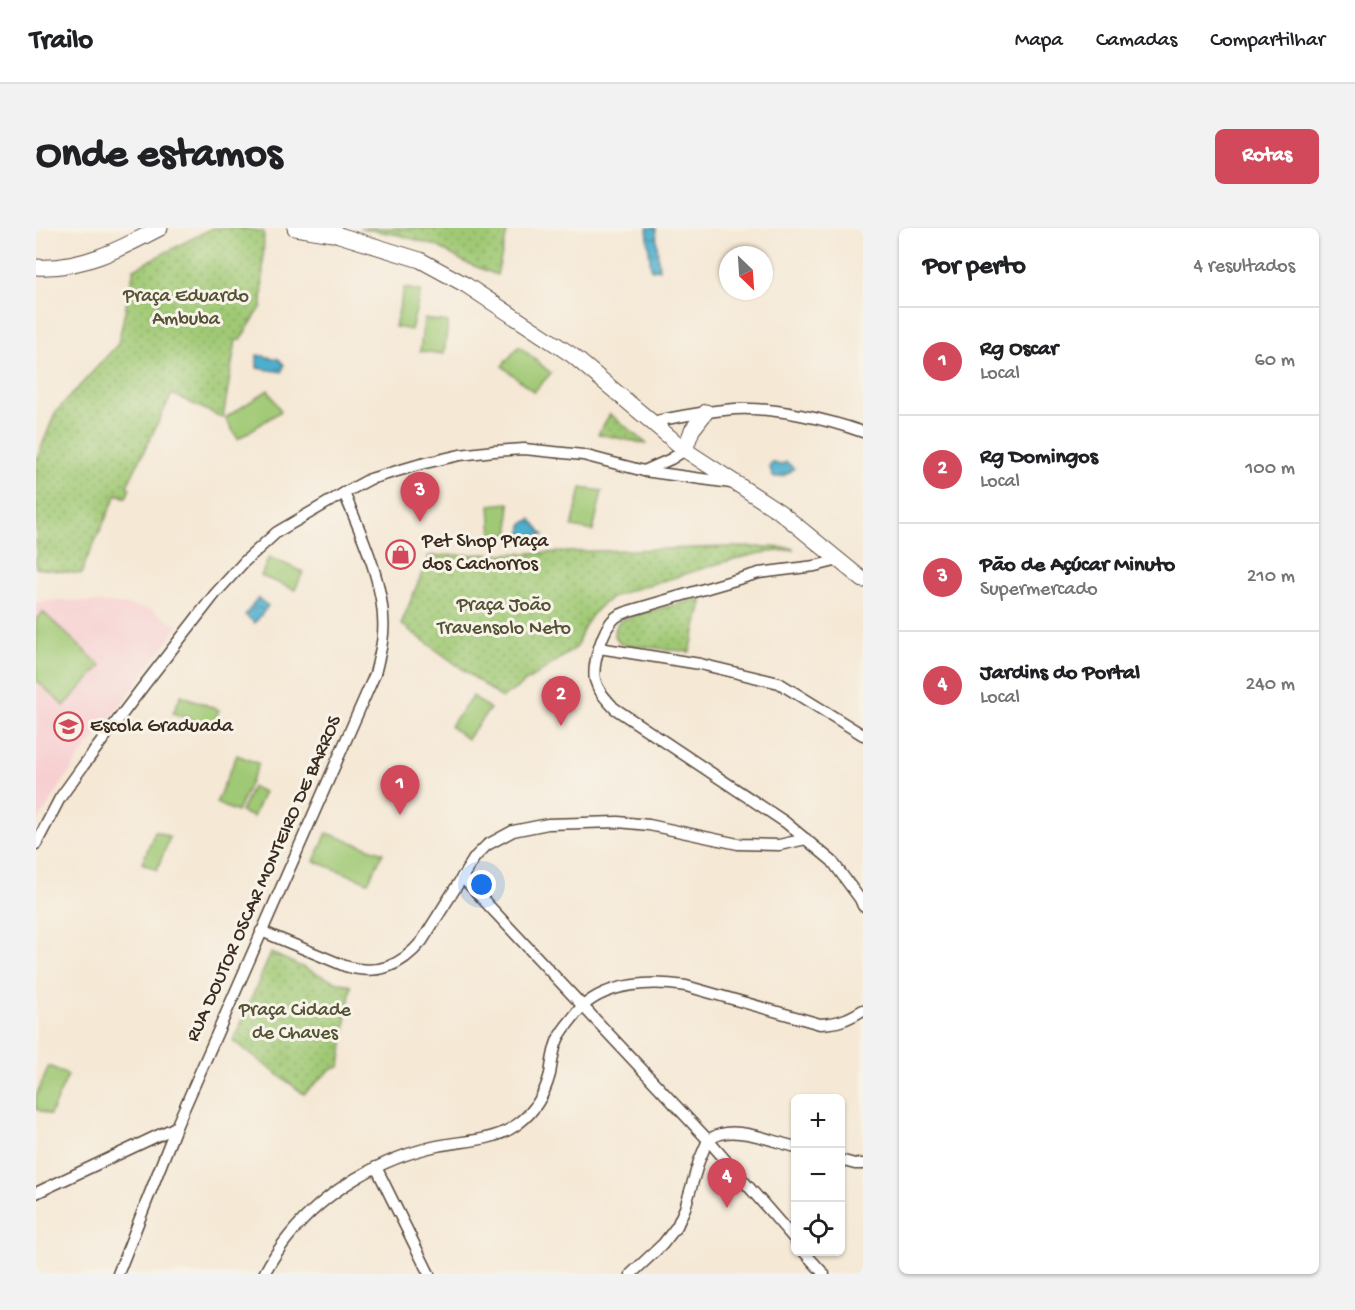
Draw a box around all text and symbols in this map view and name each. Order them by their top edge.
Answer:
text: Trailo [30,25,93,58]
text: Mapa [1015,29,1063,54]
text: Camadas [1096,29,1177,54]
text: Compartilhar [1210,29,1325,54]
button: Rotas [1215,129,1319,184]
text: Onde estamos [36,132,282,181]
north arrow [719,246,773,300]
text: Por perto [923,252,1026,283]
text: 4 resultados [1194,256,1295,279]
park label: Praça Eduardo Ambuba [122,286,249,332]
text: Rg Oscar [980,337,1058,363]
text: 1 [938,350,947,373]
text: 60 m [1255,350,1295,373]
text: Local [980,363,1020,386]
text: Rg Domingos [980,445,1098,471]
text: 2 [938,458,947,481]
text: 100 m [1245,458,1295,481]
text: Local [980,471,1020,494]
pin: 3 [400,472,440,522]
place label: Pet Shop Praça dos Cachorros [421,531,549,577]
shop icon: Pet Shop Praça dos Cachorros [385,538,417,570]
text: Pão de Açúcar Minuto [980,553,1175,579]
text: 3 [937,566,948,589]
text: 210 m [1247,566,1295,589]
text: Supermercado [980,579,1098,602]
park label: Praça João Travensolo Neto [436,595,571,641]
text: Jardins do Portal [980,661,1140,687]
text: 4 [938,674,947,697]
text: 240 m [1245,674,1295,697]
pin: 2 [542,676,580,726]
text: Local [980,687,1020,710]
school or university icon: Escola Graduada [53,711,85,743]
street label: RUA DOUTOR OSCAR MONTEIRO DE BARROS [182,712,348,1046]
place label: Escola Graduada [90,716,234,739]
pin: 1 [380,766,420,815]
your location [467,870,496,899]
park label: Praça Cidade de Chaves [238,1000,352,1046]
map controls [791,1094,845,1256]
button: + [791,1094,845,1148]
button: − [791,1148,845,1202]
pin: 4 [708,1158,746,1208]
button: locate [791,1202,845,1256]

